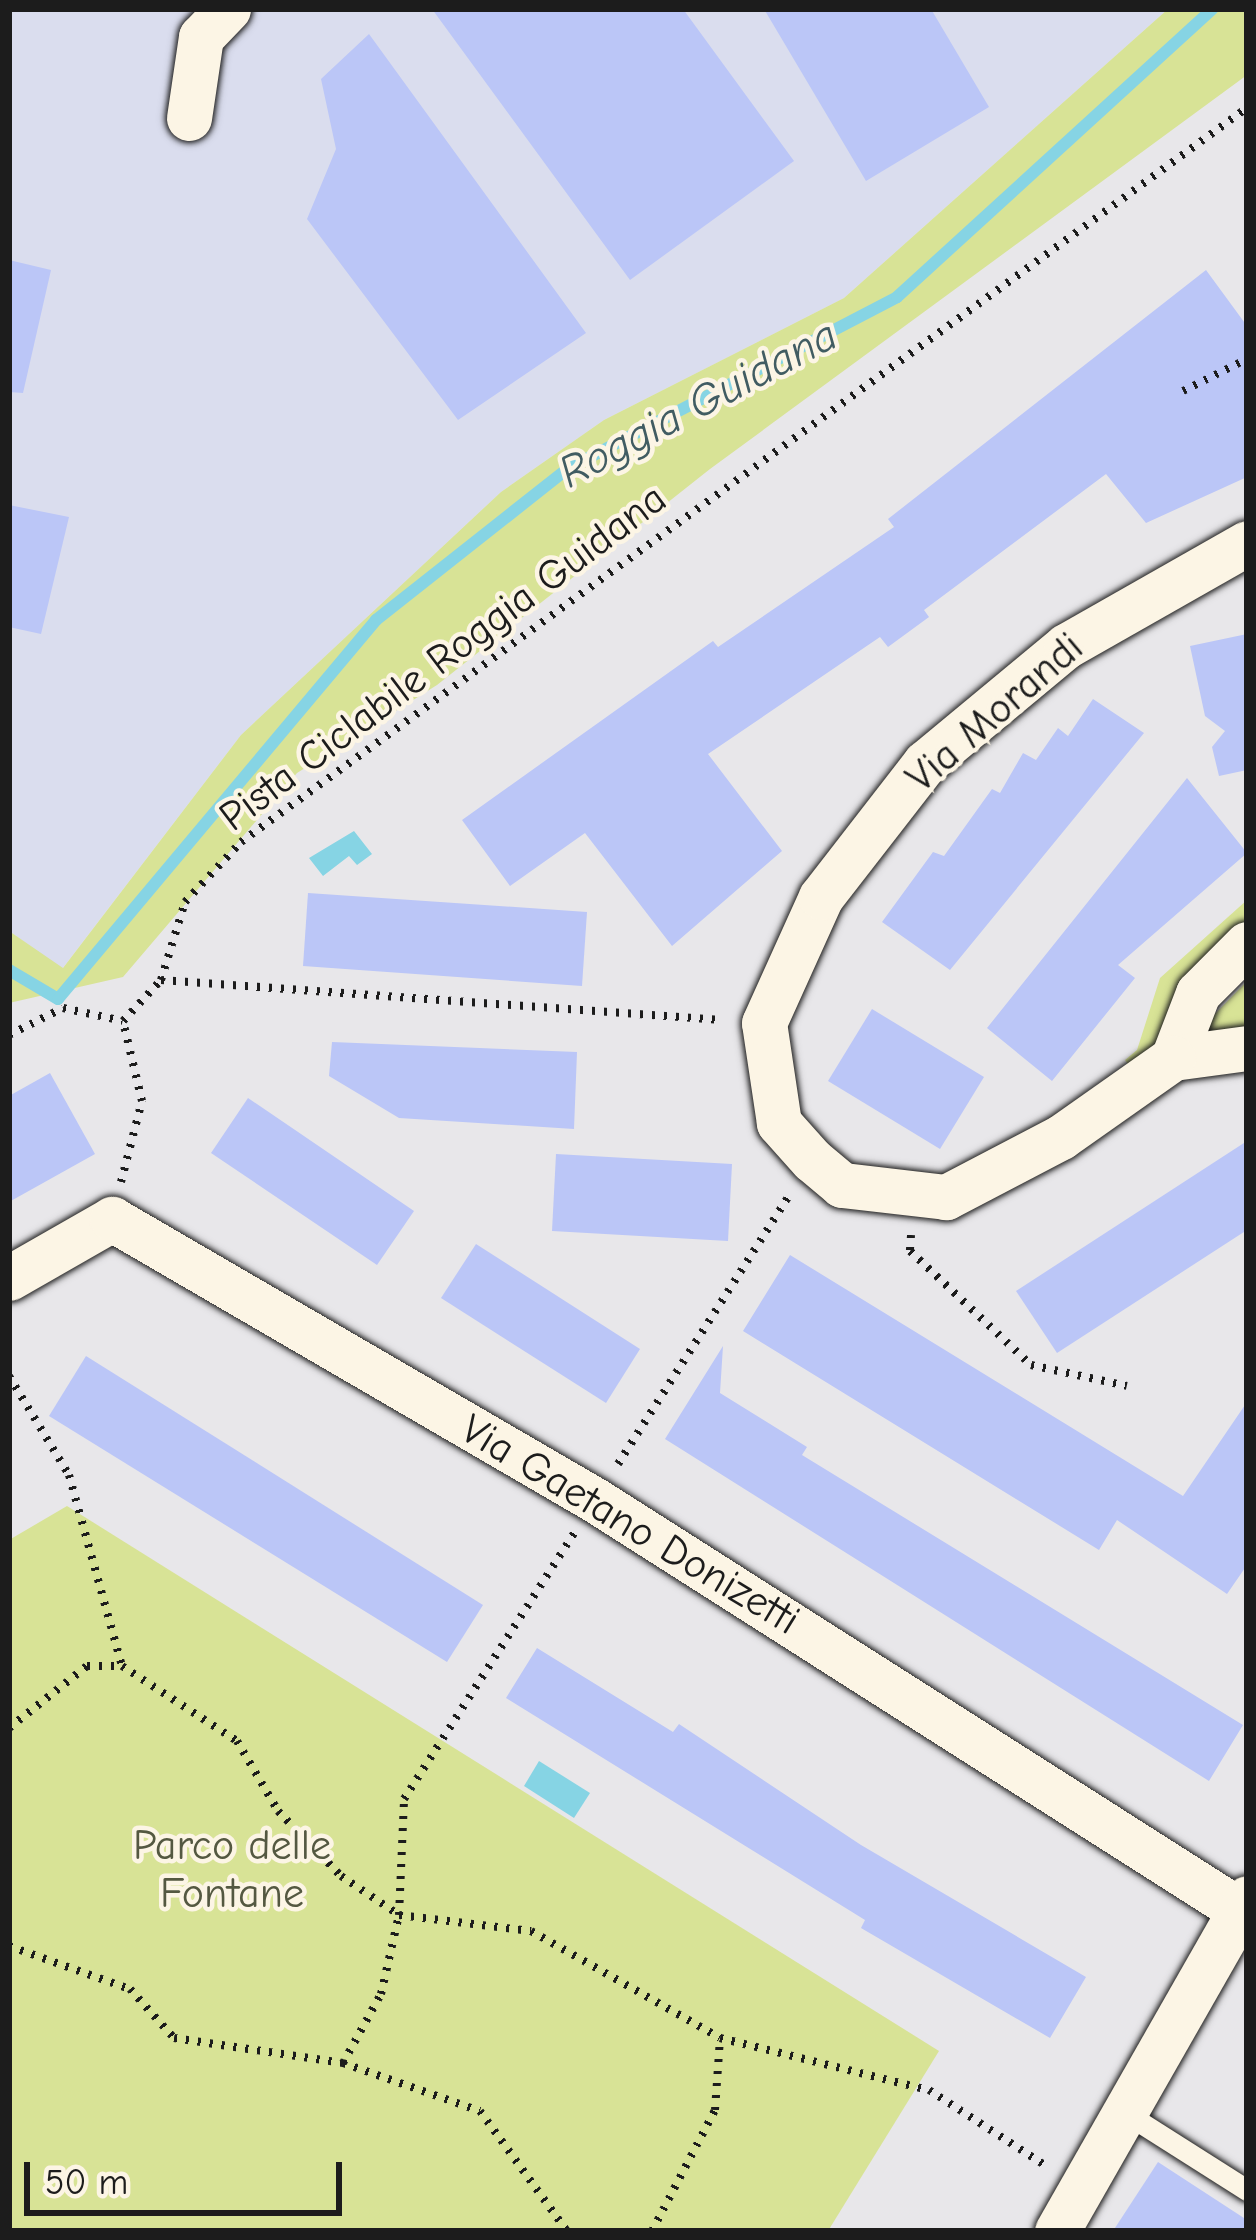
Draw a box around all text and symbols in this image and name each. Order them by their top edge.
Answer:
water label: Roggia Guidana [550,308,846,500]
street label: Pista Ciclabile Roggia Guidana [210,474,676,842]
street label: Via Morandi [896,623,1094,803]
street label: Via Gaetano Donizetti [452,1404,808,1646]
park label: Parco delle Fontane [133,1821,331,1920]
scale bar [30,2138,348,2212]
text: 50 m [45,2162,128,2203]

